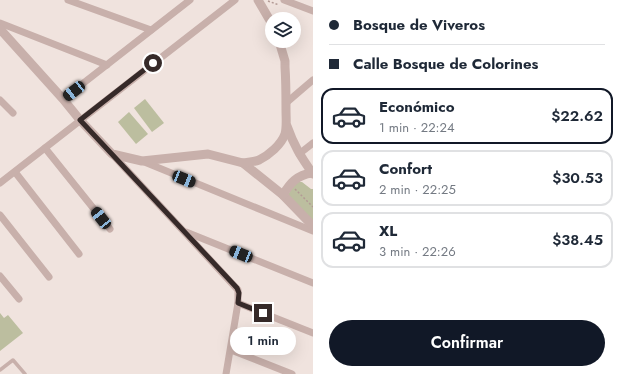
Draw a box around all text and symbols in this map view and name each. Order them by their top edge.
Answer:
map controls [265,12,301,48]
button: layers [265,12,301,48]
text: Bosque de Viveros [353,14,485,36]
text: Calle Bosque de Colorines [353,53,538,75]
route start [144,54,162,72]
car [61,79,87,103]
text: Económico [379,96,454,118]
icon: car [331,98,367,134]
text: $22.62 [551,105,603,127]
text: 1 min · 22:24 [379,118,454,137]
text: Confort [379,158,432,180]
icon: car [331,160,367,196]
text: $30.53 [552,167,603,189]
car [171,169,197,189]
text: 2 min · 22:25 [379,180,456,199]
car [89,205,113,231]
text: XL [379,220,397,242]
icon: car [331,222,367,258]
text: $38.45 [552,229,603,251]
text: 3 min · 22:26 [379,242,456,261]
car [228,244,254,264]
route end [254,304,272,322]
button: Confirmar [329,320,605,366]
callout: 1 min [230,327,296,355]
text: 1 min [247,331,279,350]

